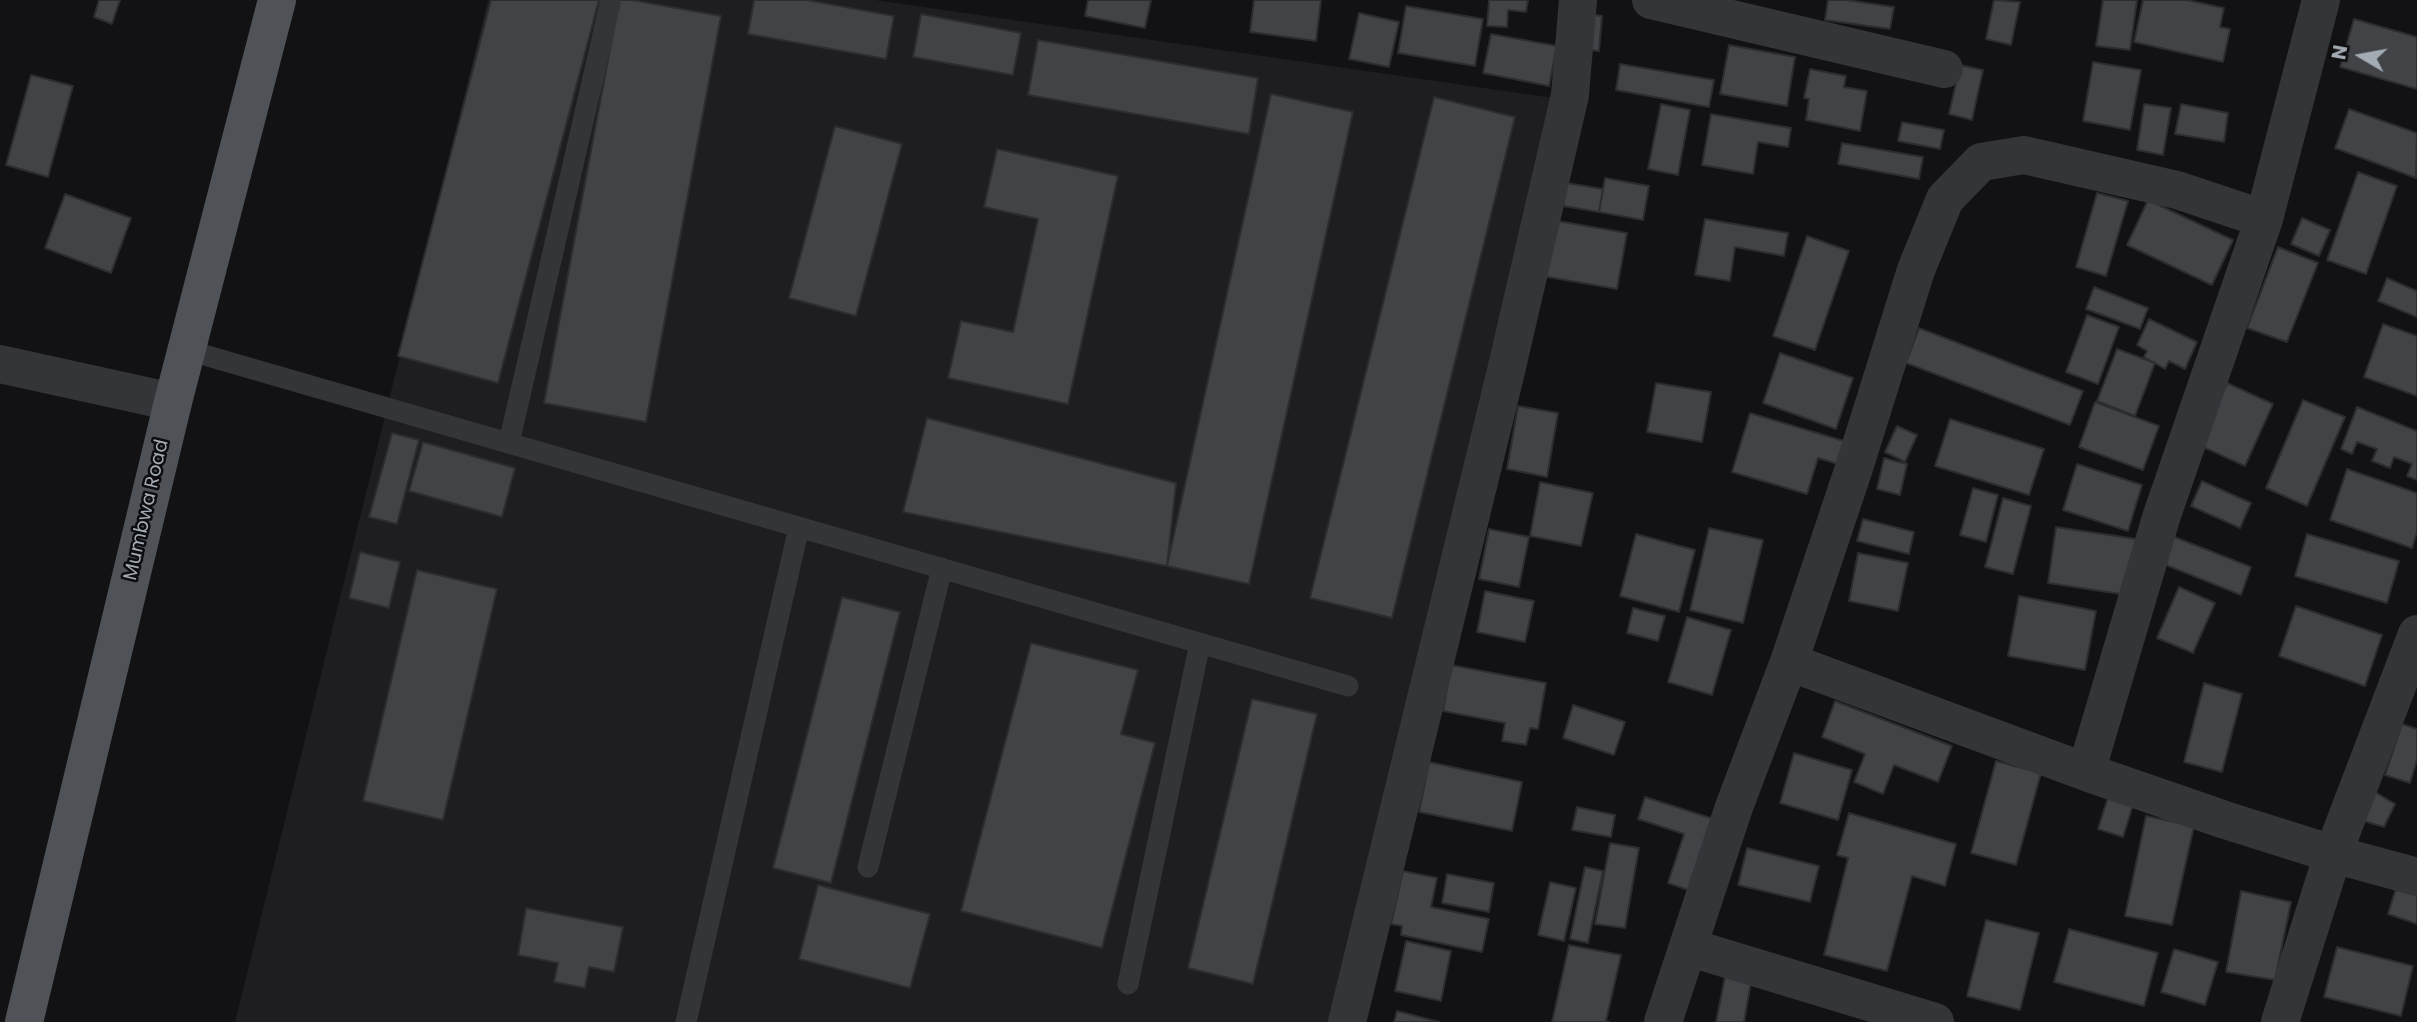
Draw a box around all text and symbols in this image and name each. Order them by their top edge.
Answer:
north arrow [2326,21,2396,91]
text: N [2325,43,2354,62]
street label: Mumbwa Road [120,437,174,583]

